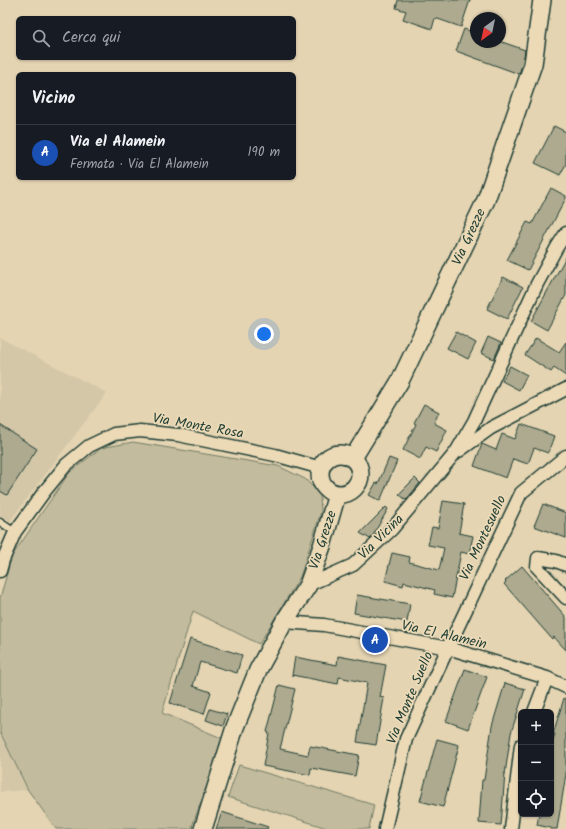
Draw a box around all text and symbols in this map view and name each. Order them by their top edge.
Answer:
north arrow [470,12,506,48]
search box [16,16,296,60]
text: Cerca qui [62,26,120,50]
icon: search [30,27,52,49]
text: Vicino [32,85,75,112]
text: Via el Alamein [70,130,165,154]
text: A [41,142,49,163]
text: 190 m [248,142,280,163]
text: Fermata · Via El Alamein [70,154,209,175]
street label: Via Grezze [446,204,492,269]
your location [254,324,274,344]
street label: Via Monte Rosa [151,407,245,445]
street label: Via Montesuello [454,492,512,584]
street label: Via Grezze [303,507,343,572]
street label: Via Vicina [353,509,409,565]
street label: Via El Alamein [399,615,489,655]
pin: A [362,625,388,655]
street label: Via Monte Suello [381,648,439,748]
map controls [518,709,554,817]
button: + [518,709,554,745]
button: − [518,745,554,781]
button: locate [518,781,554,817]

